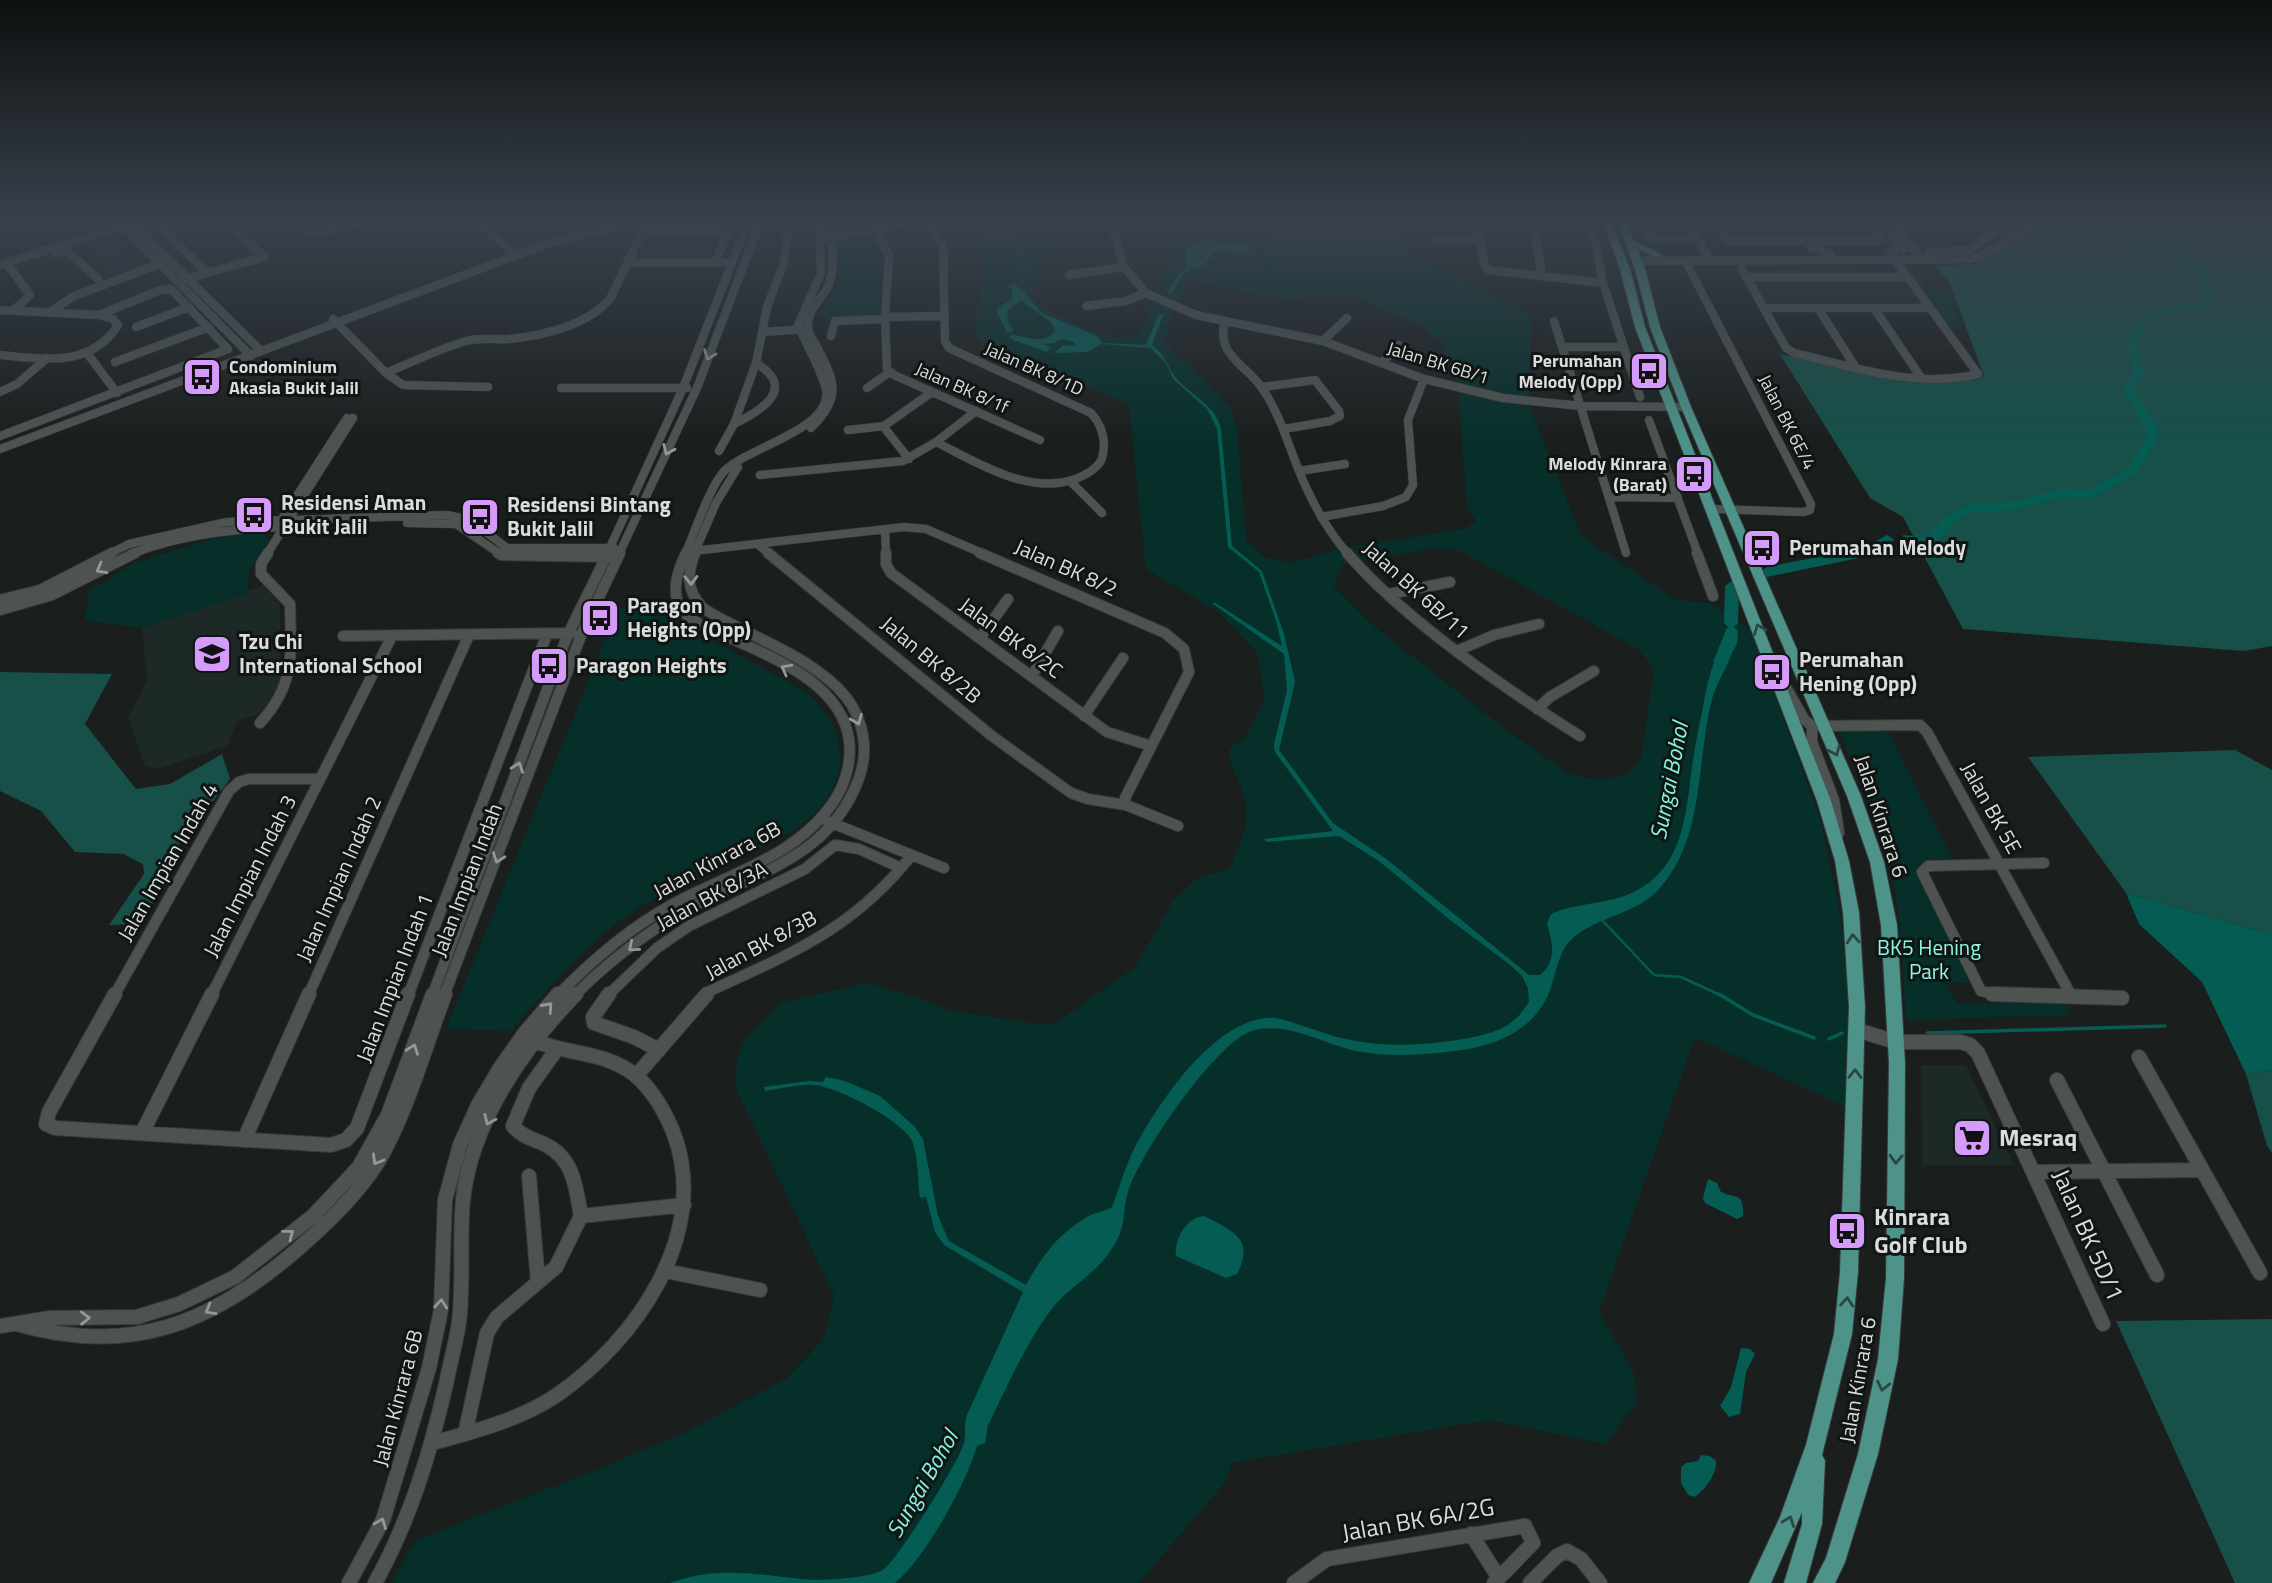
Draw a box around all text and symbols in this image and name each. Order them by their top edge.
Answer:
street label: Jalan BK 6B/1 [1384,334,1492,391]
street label: Jalan BK 8/1D [981,335,1088,402]
place label: Perumahan Melody (Opp) [1518,347,1622,395]
one-way arrow [703,348,717,360]
bus stop icon: Perumahan Melody (Opp) [1628,350,1670,392]
place label: Condominium Akasia Bukit Jalil [229,353,359,401]
street label: Jalan BK 8/1f [911,355,1013,420]
bus stop icon: Condominium Akasia Bukit Jalil [181,356,223,398]
street label: Jalan BK 6E/4 [1752,369,1823,474]
one-way arrow [662,443,676,455]
place label: Melody Kinrara (Barat) [1548,450,1667,498]
bus stop icon: Melody Kinrara (Barat) [1673,453,1715,495]
place label: Residensi Aman Bukit Jalil [281,486,426,542]
place label: Residensi Bintang Bukit Jalil [507,488,671,544]
bus stop icon: Residensi Aman Bukit Jalil [233,494,275,536]
bus stop icon: Residensi Bintang Bukit Jalil [459,496,501,538]
bus stop icon: Perumahan Melody [1741,527,1783,569]
street label: Jalan BK 8/2 [1010,530,1123,604]
place label: Perumahan Melody [1789,531,1966,563]
street label: Jalan BK 6B/11 [1356,532,1477,646]
one-way arrow [96,561,108,574]
one-way arrow [683,575,698,586]
place label: Paragon Heights (Opp) [627,589,751,645]
street label: Jalan BK 8/2C [953,589,1070,686]
bus stop icon: Paragon Heights (Opp) [579,597,621,639]
street label: Jalan BK 8/2B [874,608,989,711]
one-way arrow [1753,624,1767,636]
place label: Tzu Chi International School [239,625,422,681]
school or university icon: Tzu Chi International School [191,633,233,675]
place label: Perumahan Hening (Opp) [1799,643,1917,699]
bus stop icon: Paragon Heights [528,645,570,687]
place label: Paragon Heights [576,649,727,681]
bus stop icon: Perumahan Hening (Opp) [1751,651,1793,693]
one-way arrow [780,664,793,677]
one-way arrow [849,713,863,725]
water label: Sungai Bohol [1640,716,1698,843]
one-way arrow [1827,744,1841,756]
street label: Jalan Kinrara 6 [1847,750,1917,881]
street label: Jalan BK 5E [1953,756,2030,859]
one-way arrow [510,761,524,773]
street label: Jalan Impian Indah 4 [109,776,226,947]
street label: Jalan Impian Indah 3 [194,789,304,962]
street label: Jalan Impian Indah 2 [287,791,389,967]
street label: Jalan Impian Indah [422,798,510,961]
street label: Jalan Kinrara 6B [647,812,786,906]
one-way arrow [492,851,506,863]
street label: Jalan BK 8/3A [650,852,773,938]
street label: Jalan Impian Indah 1 [347,889,441,1067]
street label: Jalan BK 8/3B [699,901,822,987]
park label: BK5 Hening Park [1877,931,1981,987]
one-way arrow [1846,933,1861,944]
one-way arrow [628,938,640,951]
one-way arrow [540,1002,552,1015]
one-way arrow [404,1043,418,1055]
one-way arrow [1848,1069,1863,1080]
one-way arrow [483,1113,497,1125]
supermarket icon: Mesraq [1951,1117,1993,1159]
place label: Mesraq [1999,1119,2077,1155]
one-way arrow [373,1152,386,1165]
one-way arrow [1889,1154,1904,1165]
street label: Jalan BK 5D/1 [2044,1163,2134,1306]
place label: Kinrara Golf Club [1874,1198,1968,1262]
bus stop icon: Kinrara Golf Club [1826,1210,1868,1252]
one-way arrow [282,1230,294,1243]
one-way arrow [1839,1296,1854,1308]
one-way arrow [433,1298,448,1310]
one-way arrow [204,1302,217,1315]
one-way arrow [80,1310,91,1326]
street label: Jalan Kinrara 6 [1830,1314,1884,1445]
street label: Jalan Kinrara 6B [363,1326,431,1470]
one-way arrow [1876,1380,1891,1392]
water label: Sungai Bohol [877,1421,968,1544]
street label: Jalan BK 6A/2G [1339,1488,1497,1550]
one-way arrow [1781,1515,1795,1528]
one-way arrow [373,1517,387,1529]

